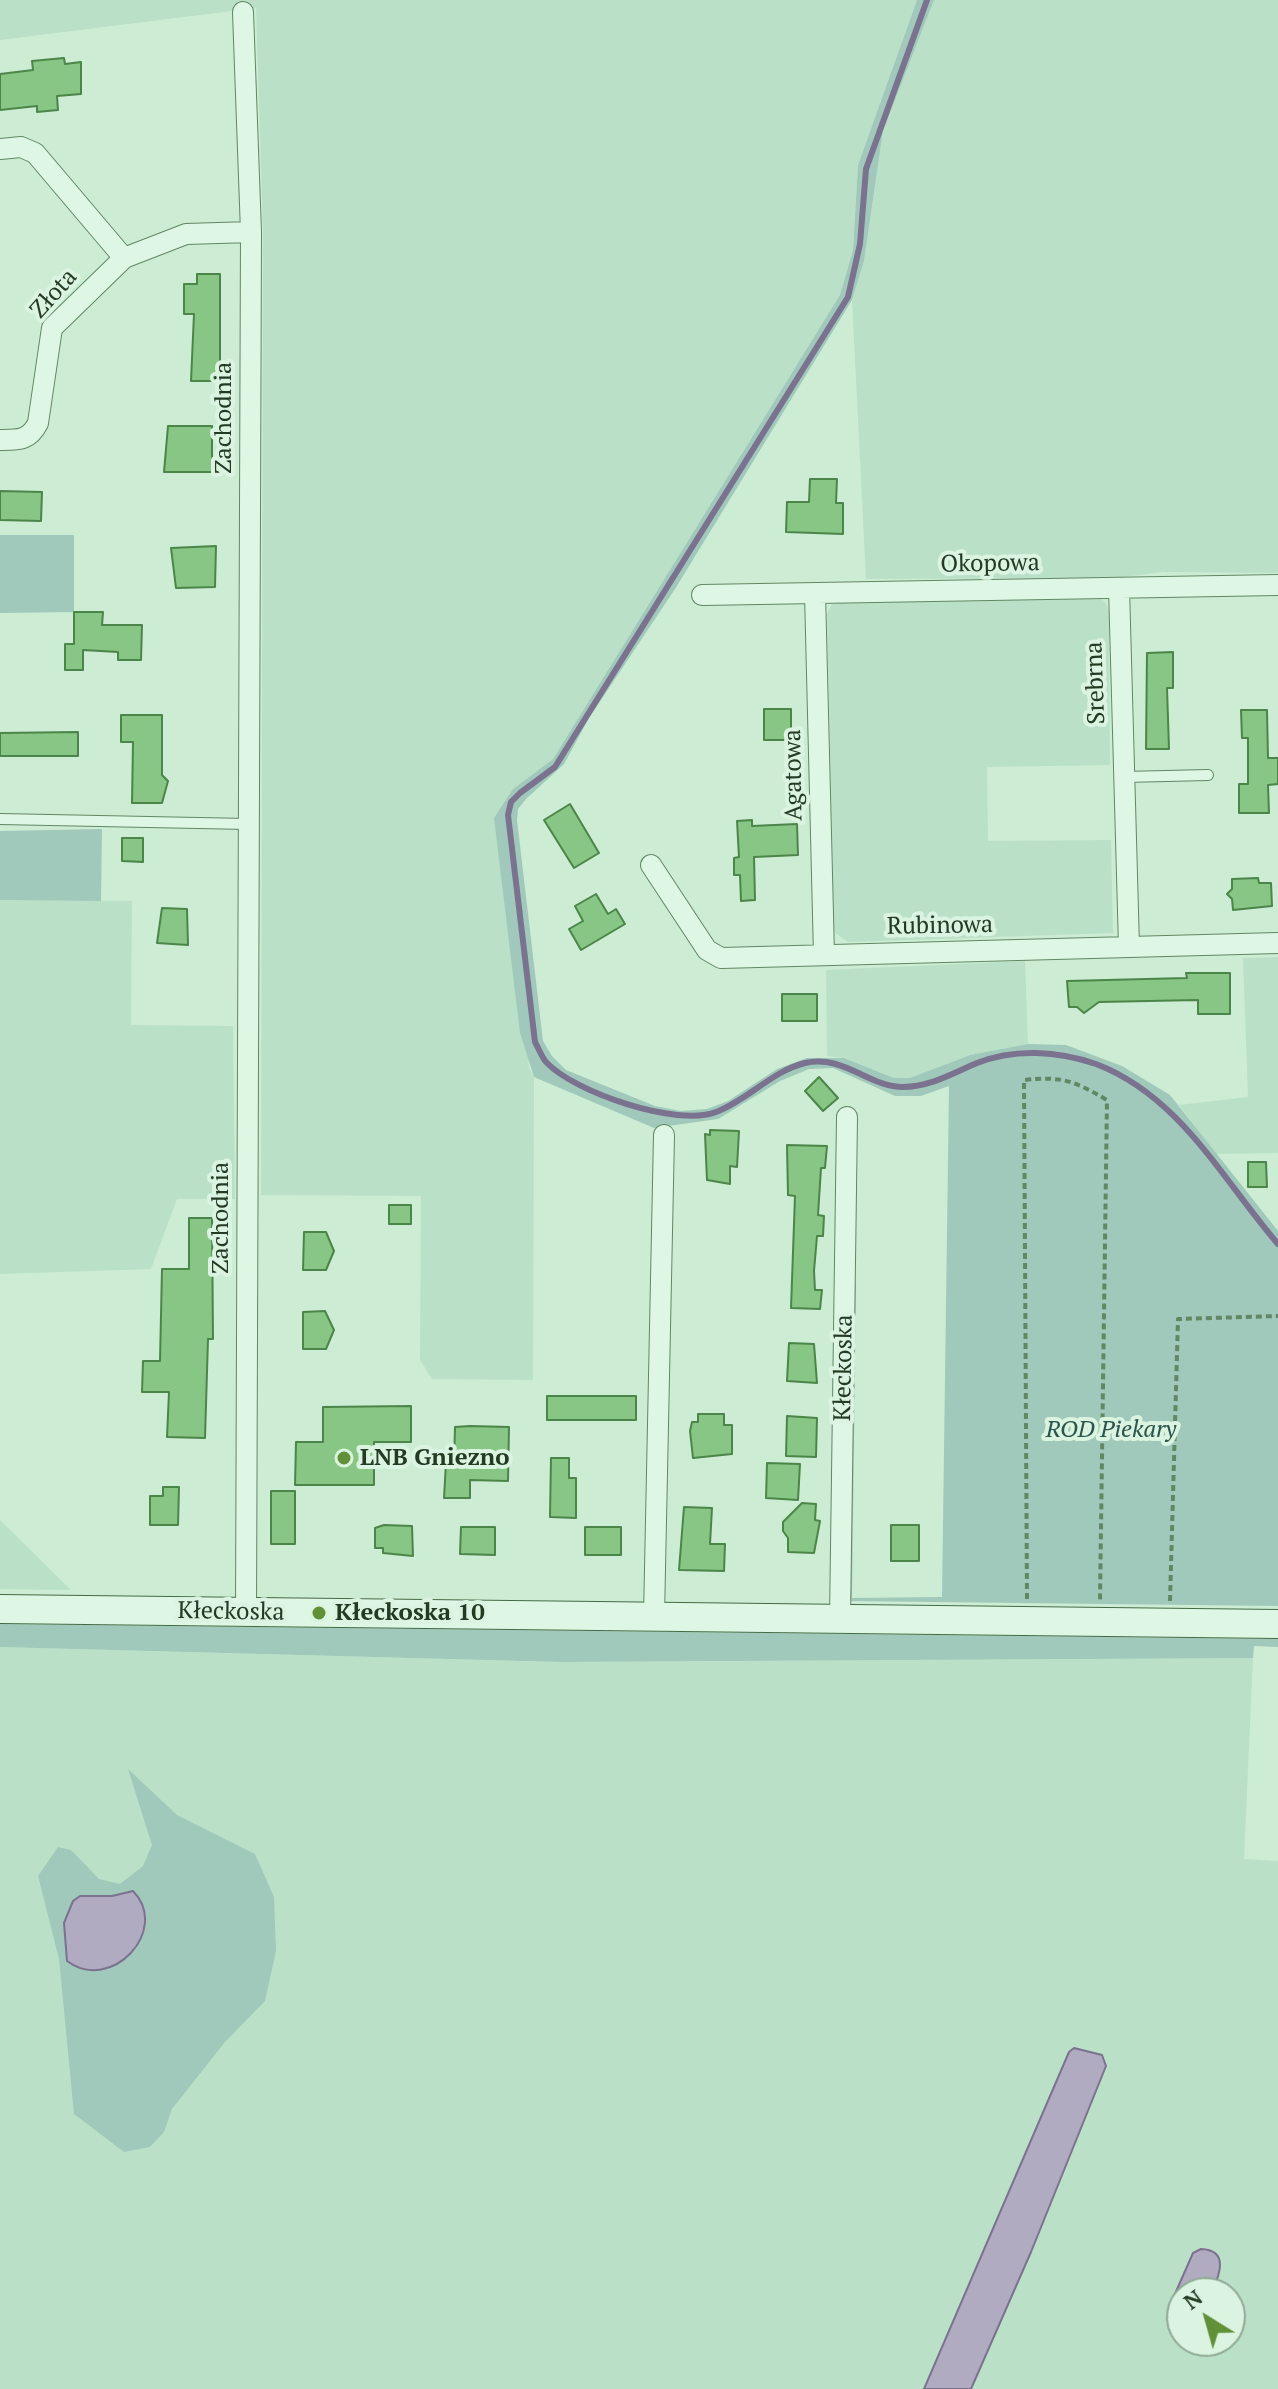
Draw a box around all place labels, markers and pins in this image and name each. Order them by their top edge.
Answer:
place label: LNB Gniezno [360,1444,510,1472]
marker: LNB Gniezno [335,1449,353,1467]
place label: Kłeckoska 10 [335,1599,485,1627]
marker: Kłeckoska 10 [310,1604,328,1622]

